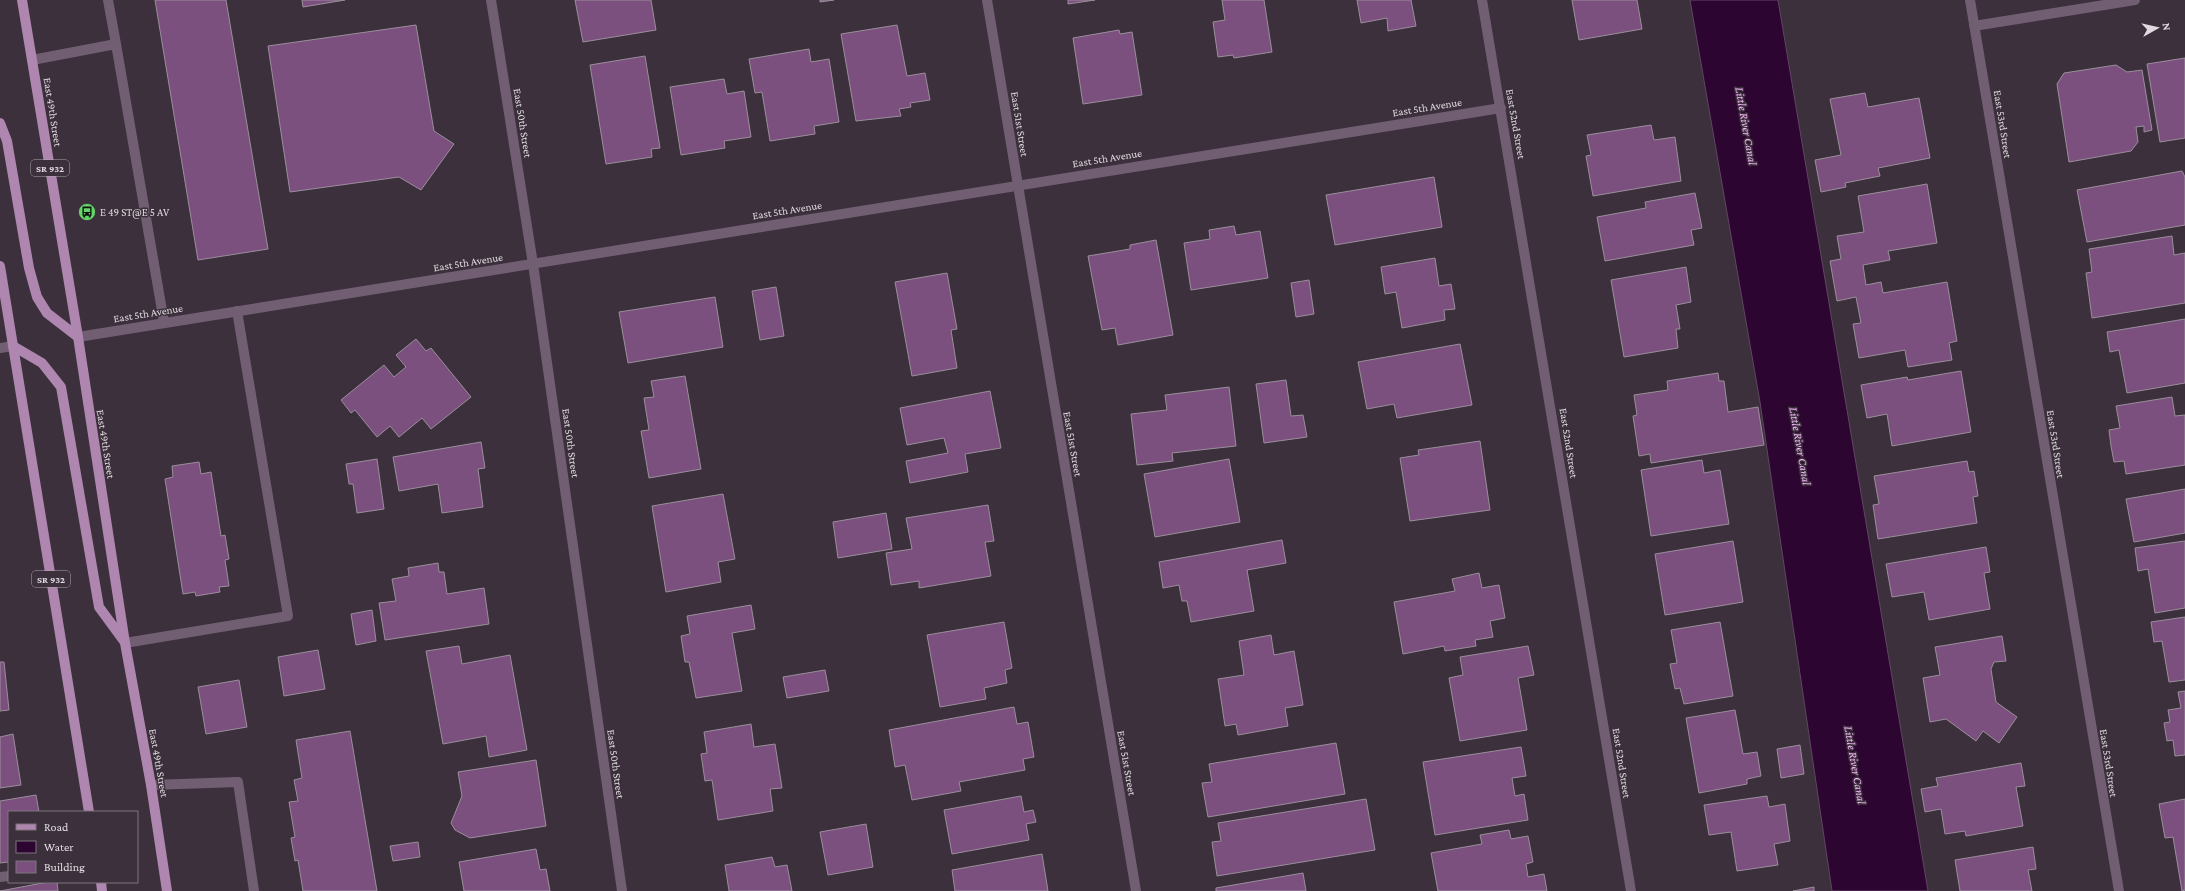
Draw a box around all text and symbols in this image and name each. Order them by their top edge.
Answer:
north arrow [2137,8,2177,48]
text: N [2160,22,2173,32]
street label: East 49th Street [42,77,64,148]
water label: Little River Canal [1732,86,1760,167]
street label: East 50th Street [512,88,534,159]
street label: East 52nd Street [1504,88,1528,160]
street label: East 53rd Street [1992,89,2014,159]
street label: East 51st Street [1009,91,1031,158]
street label: East 5th Avenue [1391,96,1463,118]
street label: East 5th Avenue [1071,147,1143,169]
road number: SR 932 [31,160,69,176]
street label: East 5th Avenue [751,199,823,221]
bus stop icon: E 49 ST@E 5 AV [77,202,97,222]
place label: E 49 ST@E 5 AV [100,206,170,219]
street label: East 5th Avenue [432,251,504,273]
street label: East 5th Avenue [112,302,184,324]
water label: Little River Canal [1786,406,1814,487]
street label: East 52nd Street [1558,407,1581,479]
street label: East 50th Street [560,408,582,479]
street label: East 49th Street [95,409,117,480]
street label: East 53rd Street [2045,409,2067,479]
street label: East 51st Street [1061,411,1085,478]
road number: SR 932 [32,571,70,587]
water label: Little River Canal [1841,725,1869,806]
street label: East 52nd Street [1611,727,1634,799]
street label: East 49th Street [147,728,171,799]
street label: East 53rd Street [2098,728,2120,798]
street label: East 50th Street [605,729,627,800]
street label: East 51st Street [1115,730,1139,797]
legend [8,811,138,883]
text: Road [44,820,69,834]
text: Water [44,840,74,854]
text: Building [44,860,85,874]

